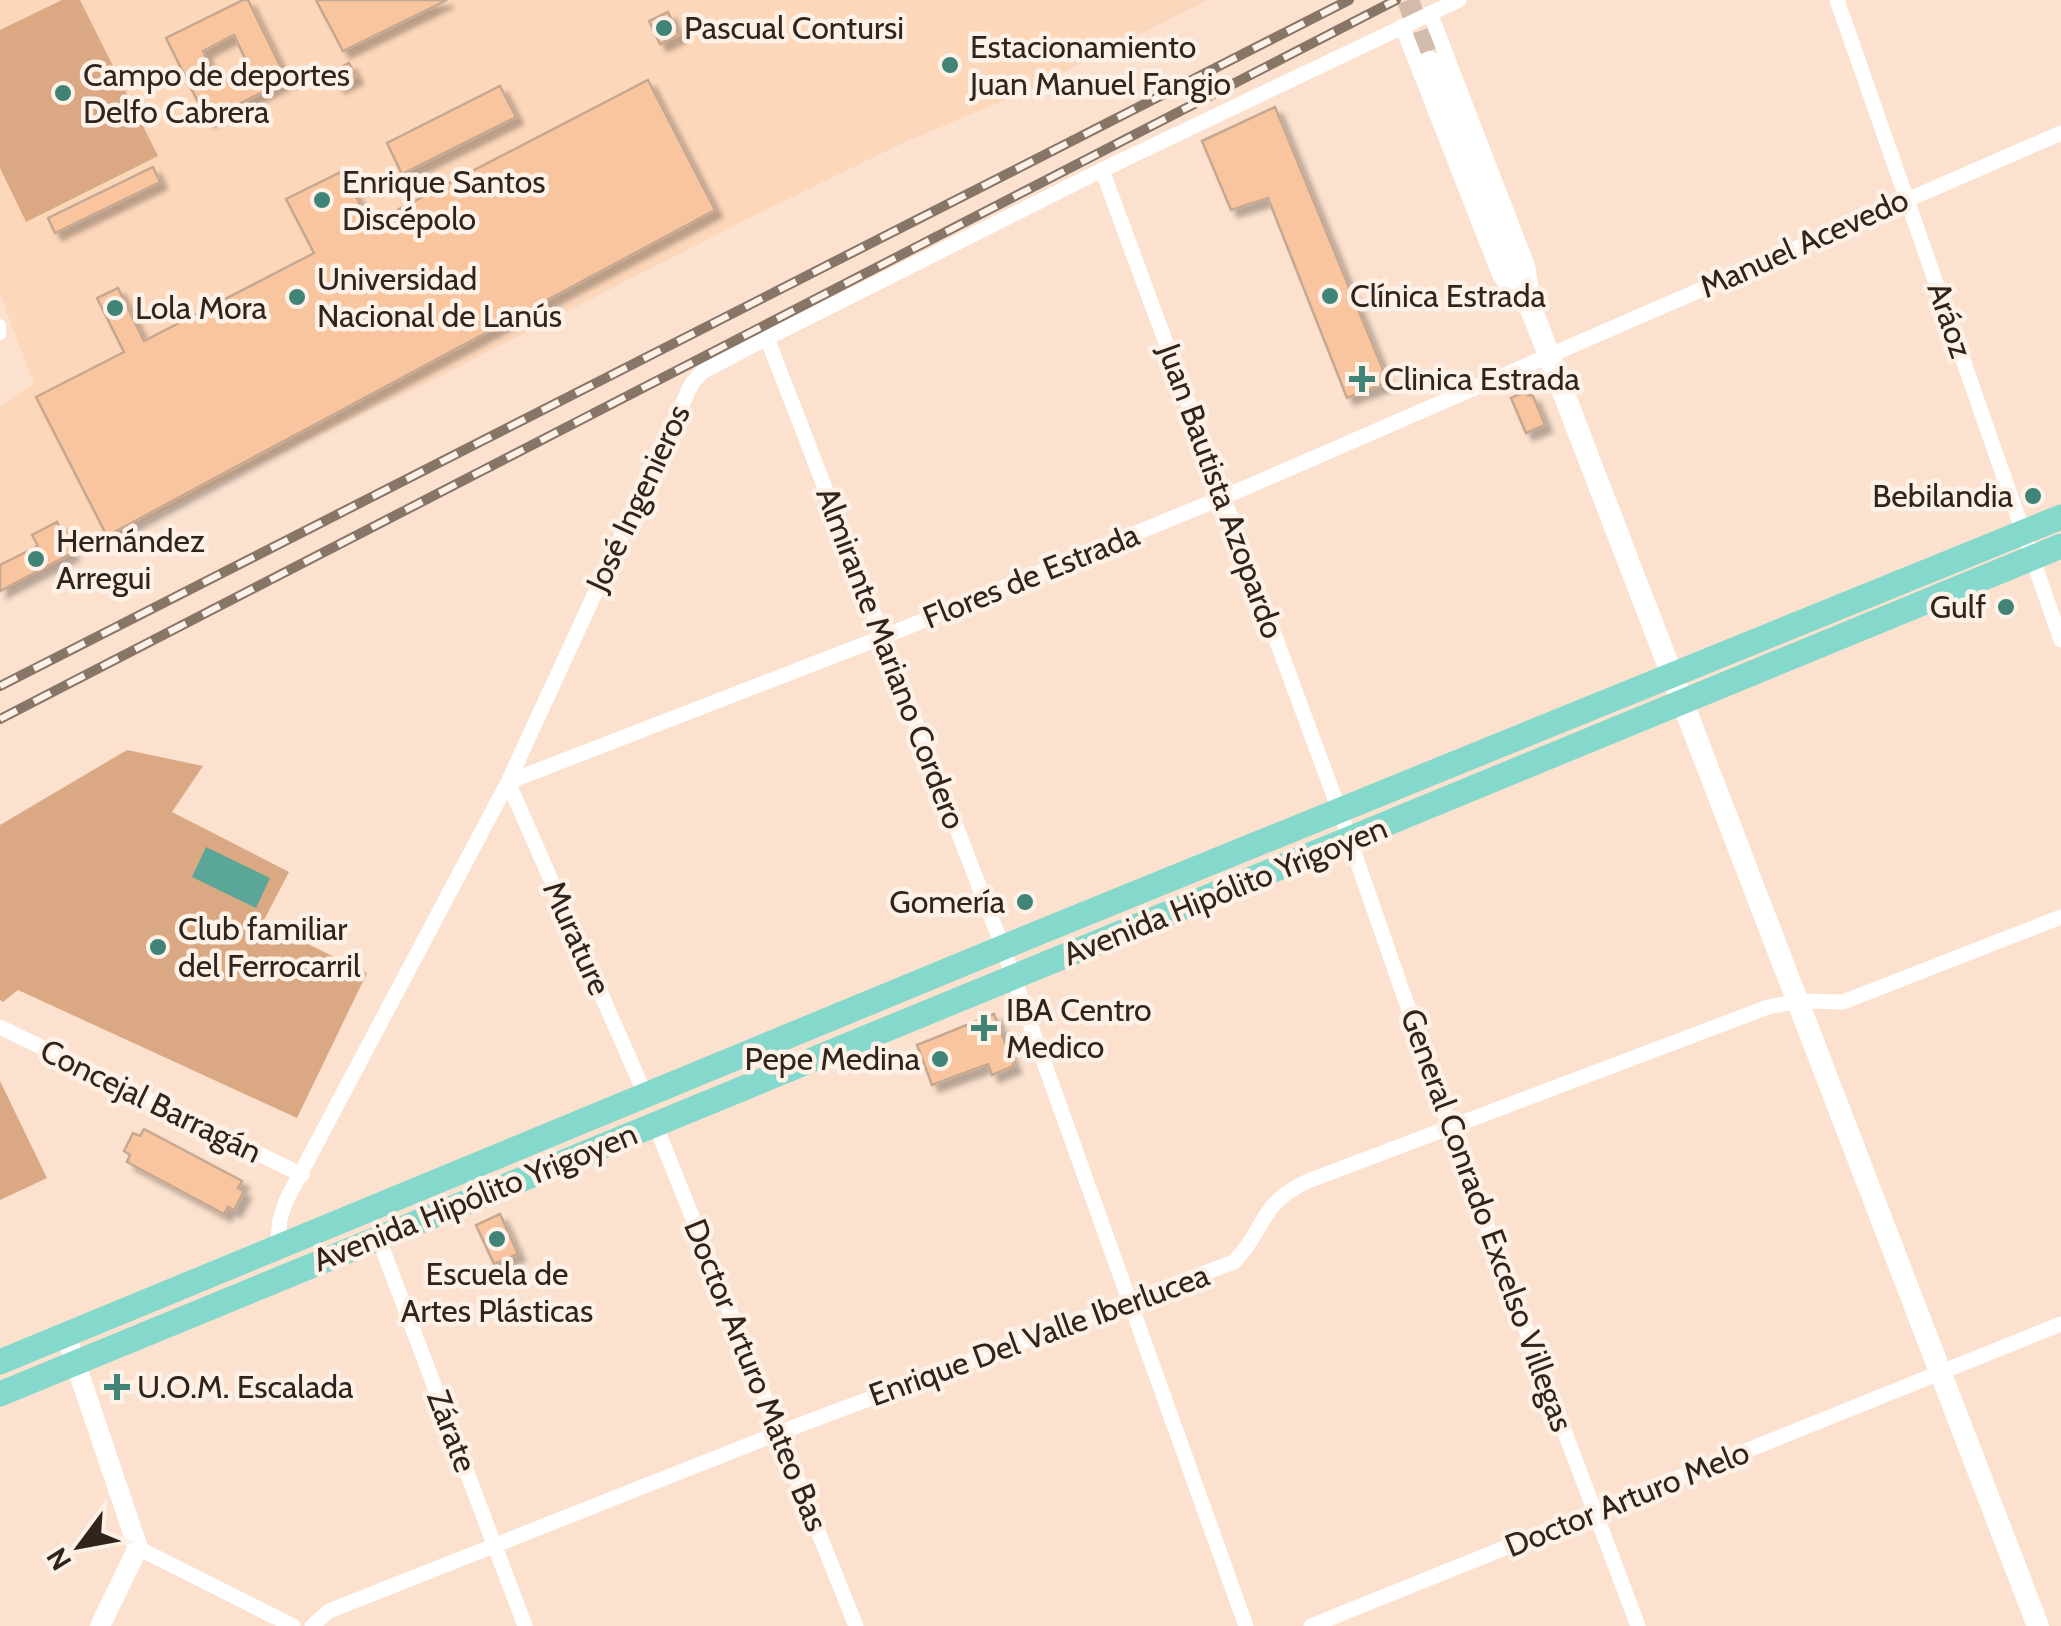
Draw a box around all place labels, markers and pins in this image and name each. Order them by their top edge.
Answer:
place label: Pascual Contursi [684,8,904,47]
marker: Pascual Contursi [653,17,675,39]
place label: Estacionamiento Juan Manuel Fangio [969,27,1231,103]
marker: Estacionamiento Juan Manuel Fangio [939,54,961,76]
place label: Campo de deportes Delfo Cabrera [83,55,350,131]
marker: Campo de deportes Delfo Cabrera [52,82,74,104]
place label: Enrique Santos Discépolo [342,162,546,238]
marker: Enrique Santos Discépolo [311,189,333,211]
place label: Universidad Nacional de Lanús [317,259,562,335]
place label: Clínica Estrada [1350,276,1546,315]
marker: Clínica Estrada [1319,285,1341,307]
marker: Universidad Nacional de Lanús [286,286,308,308]
place label: Lola Mora [135,288,268,327]
marker: Lola Mora [104,297,126,319]
place label: Clinica Estrada [1384,359,1580,398]
marker: Clinica Estrada [1349,366,1375,392]
place label: Bebilandia [1872,476,2014,515]
marker: Bebilandia [2022,485,2044,507]
place label: Hernández Arregui [56,521,205,597]
marker: Hernández Arregui [25,548,47,570]
place label: Gulf [1930,587,1986,626]
marker: Gulf [1995,596,2017,618]
place label: Gomería [889,882,1006,921]
marker: Gomería [1014,891,1036,913]
place label: Club familiar del Ferrocarril [178,909,361,985]
marker: Club familiar del Ferrocarril [147,936,169,958]
place label: IBA Centro Medico [1006,990,1152,1066]
marker: IBA Centro Medico [971,1015,997,1041]
place label: Pepe Medina [745,1039,921,1078]
marker: Pepe Medina [929,1048,951,1070]
marker: Escuela de Artes Plásticas [486,1228,508,1250]
place label: Escuela de Artes Plásticas [401,1254,593,1330]
place label: U.O.M. Escalada [137,1367,354,1406]
marker: U.O.M. Escalada [106,1376,128,1398]

